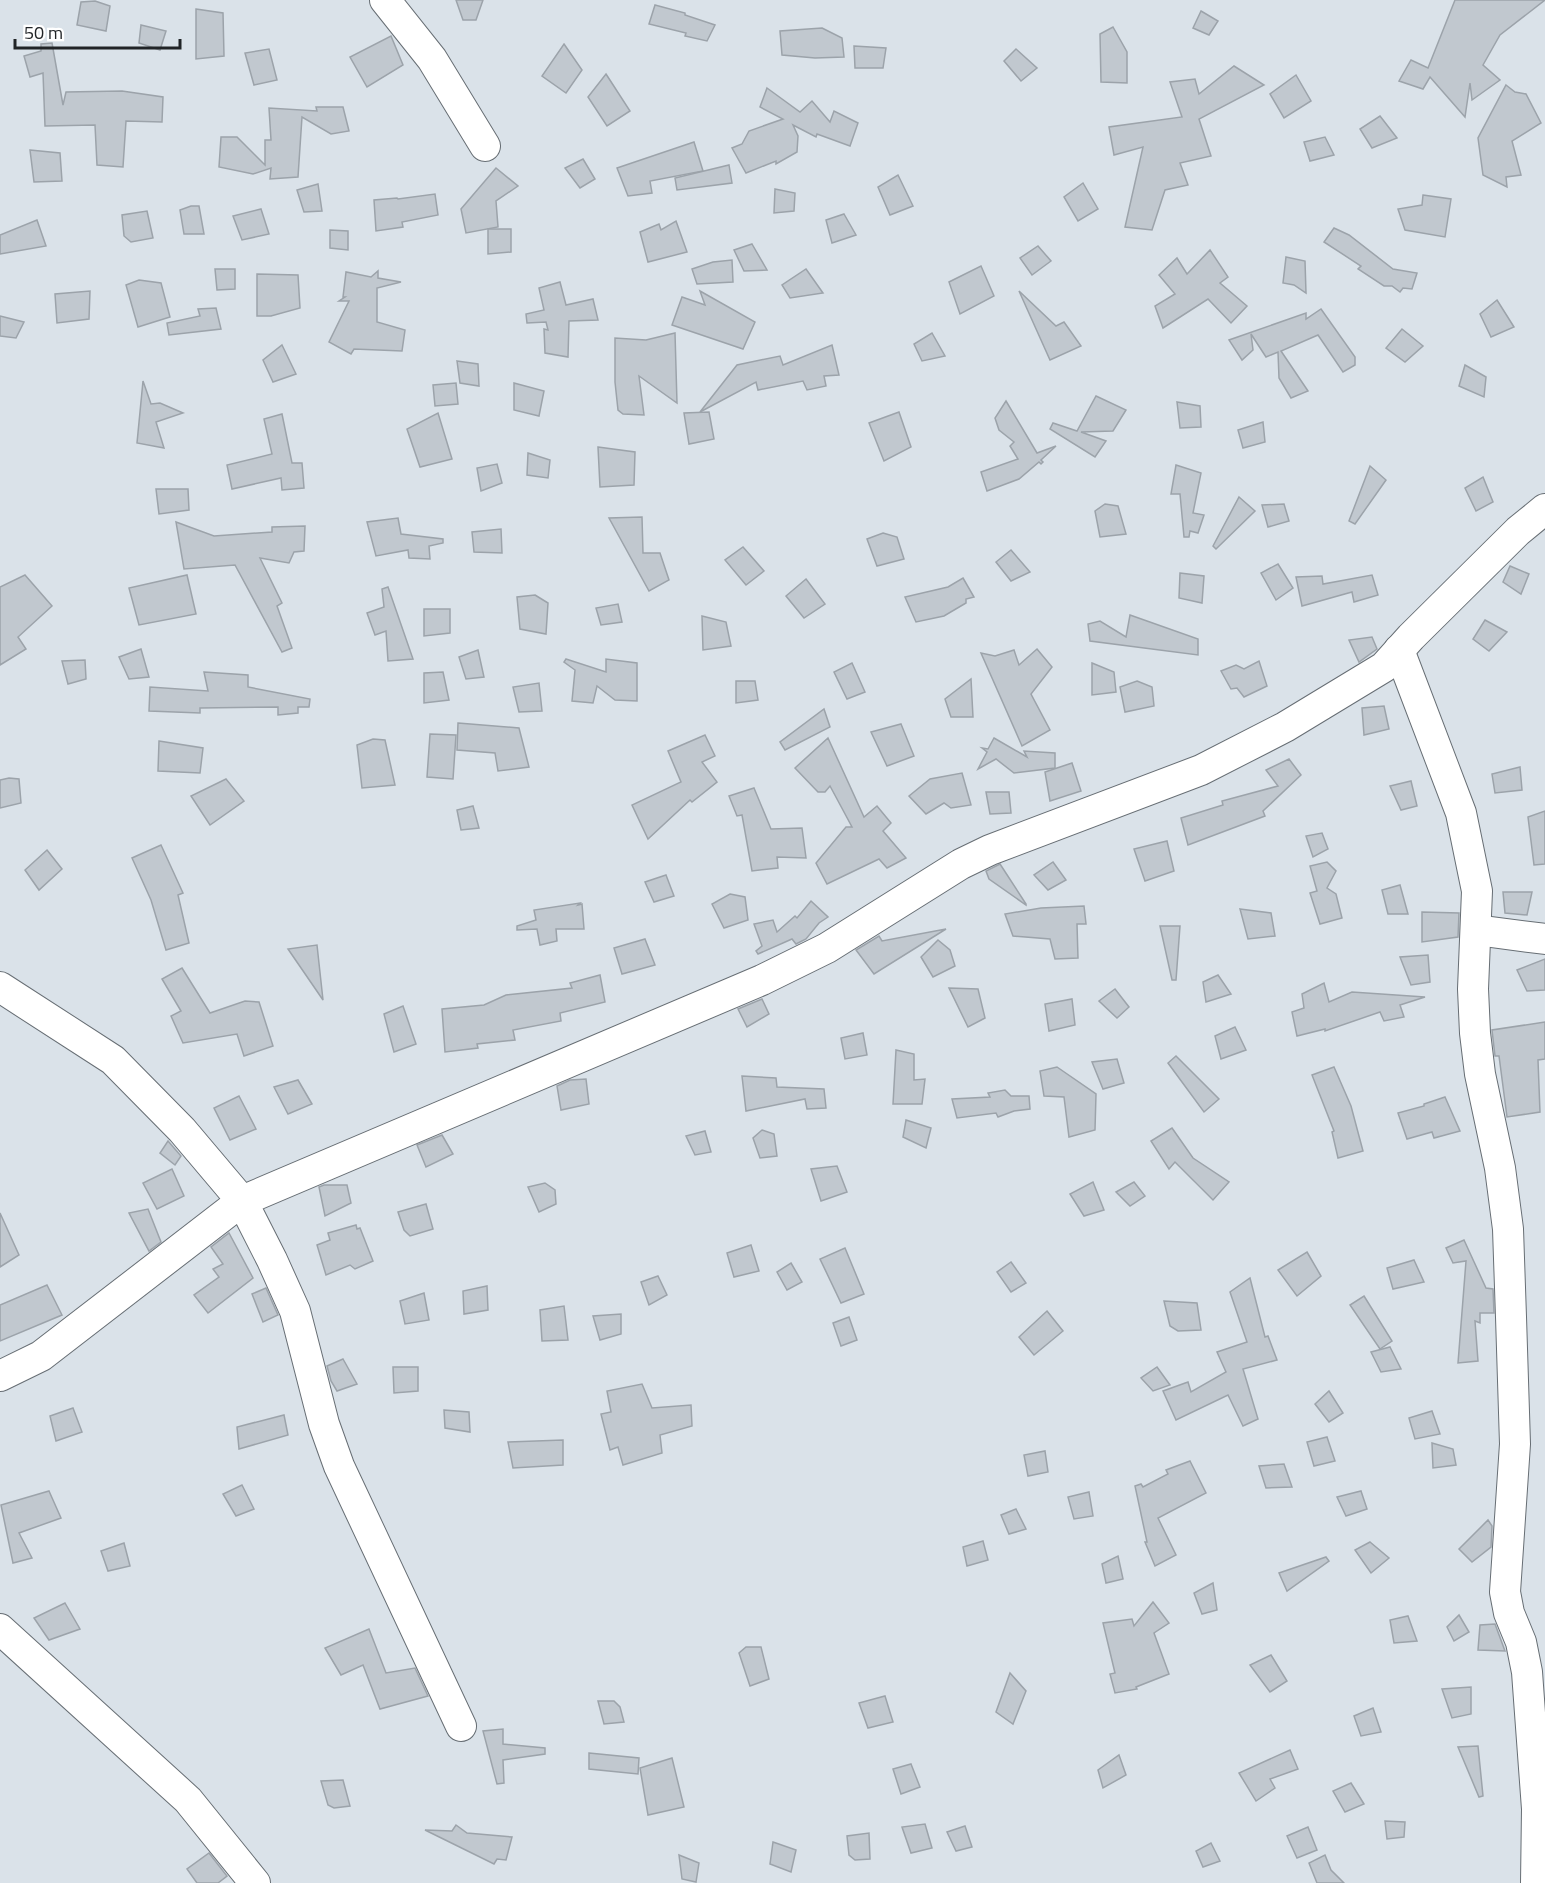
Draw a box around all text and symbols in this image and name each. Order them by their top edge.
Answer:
scale bar [15,12,180,50]
text: 50 m [24,19,63,46]

